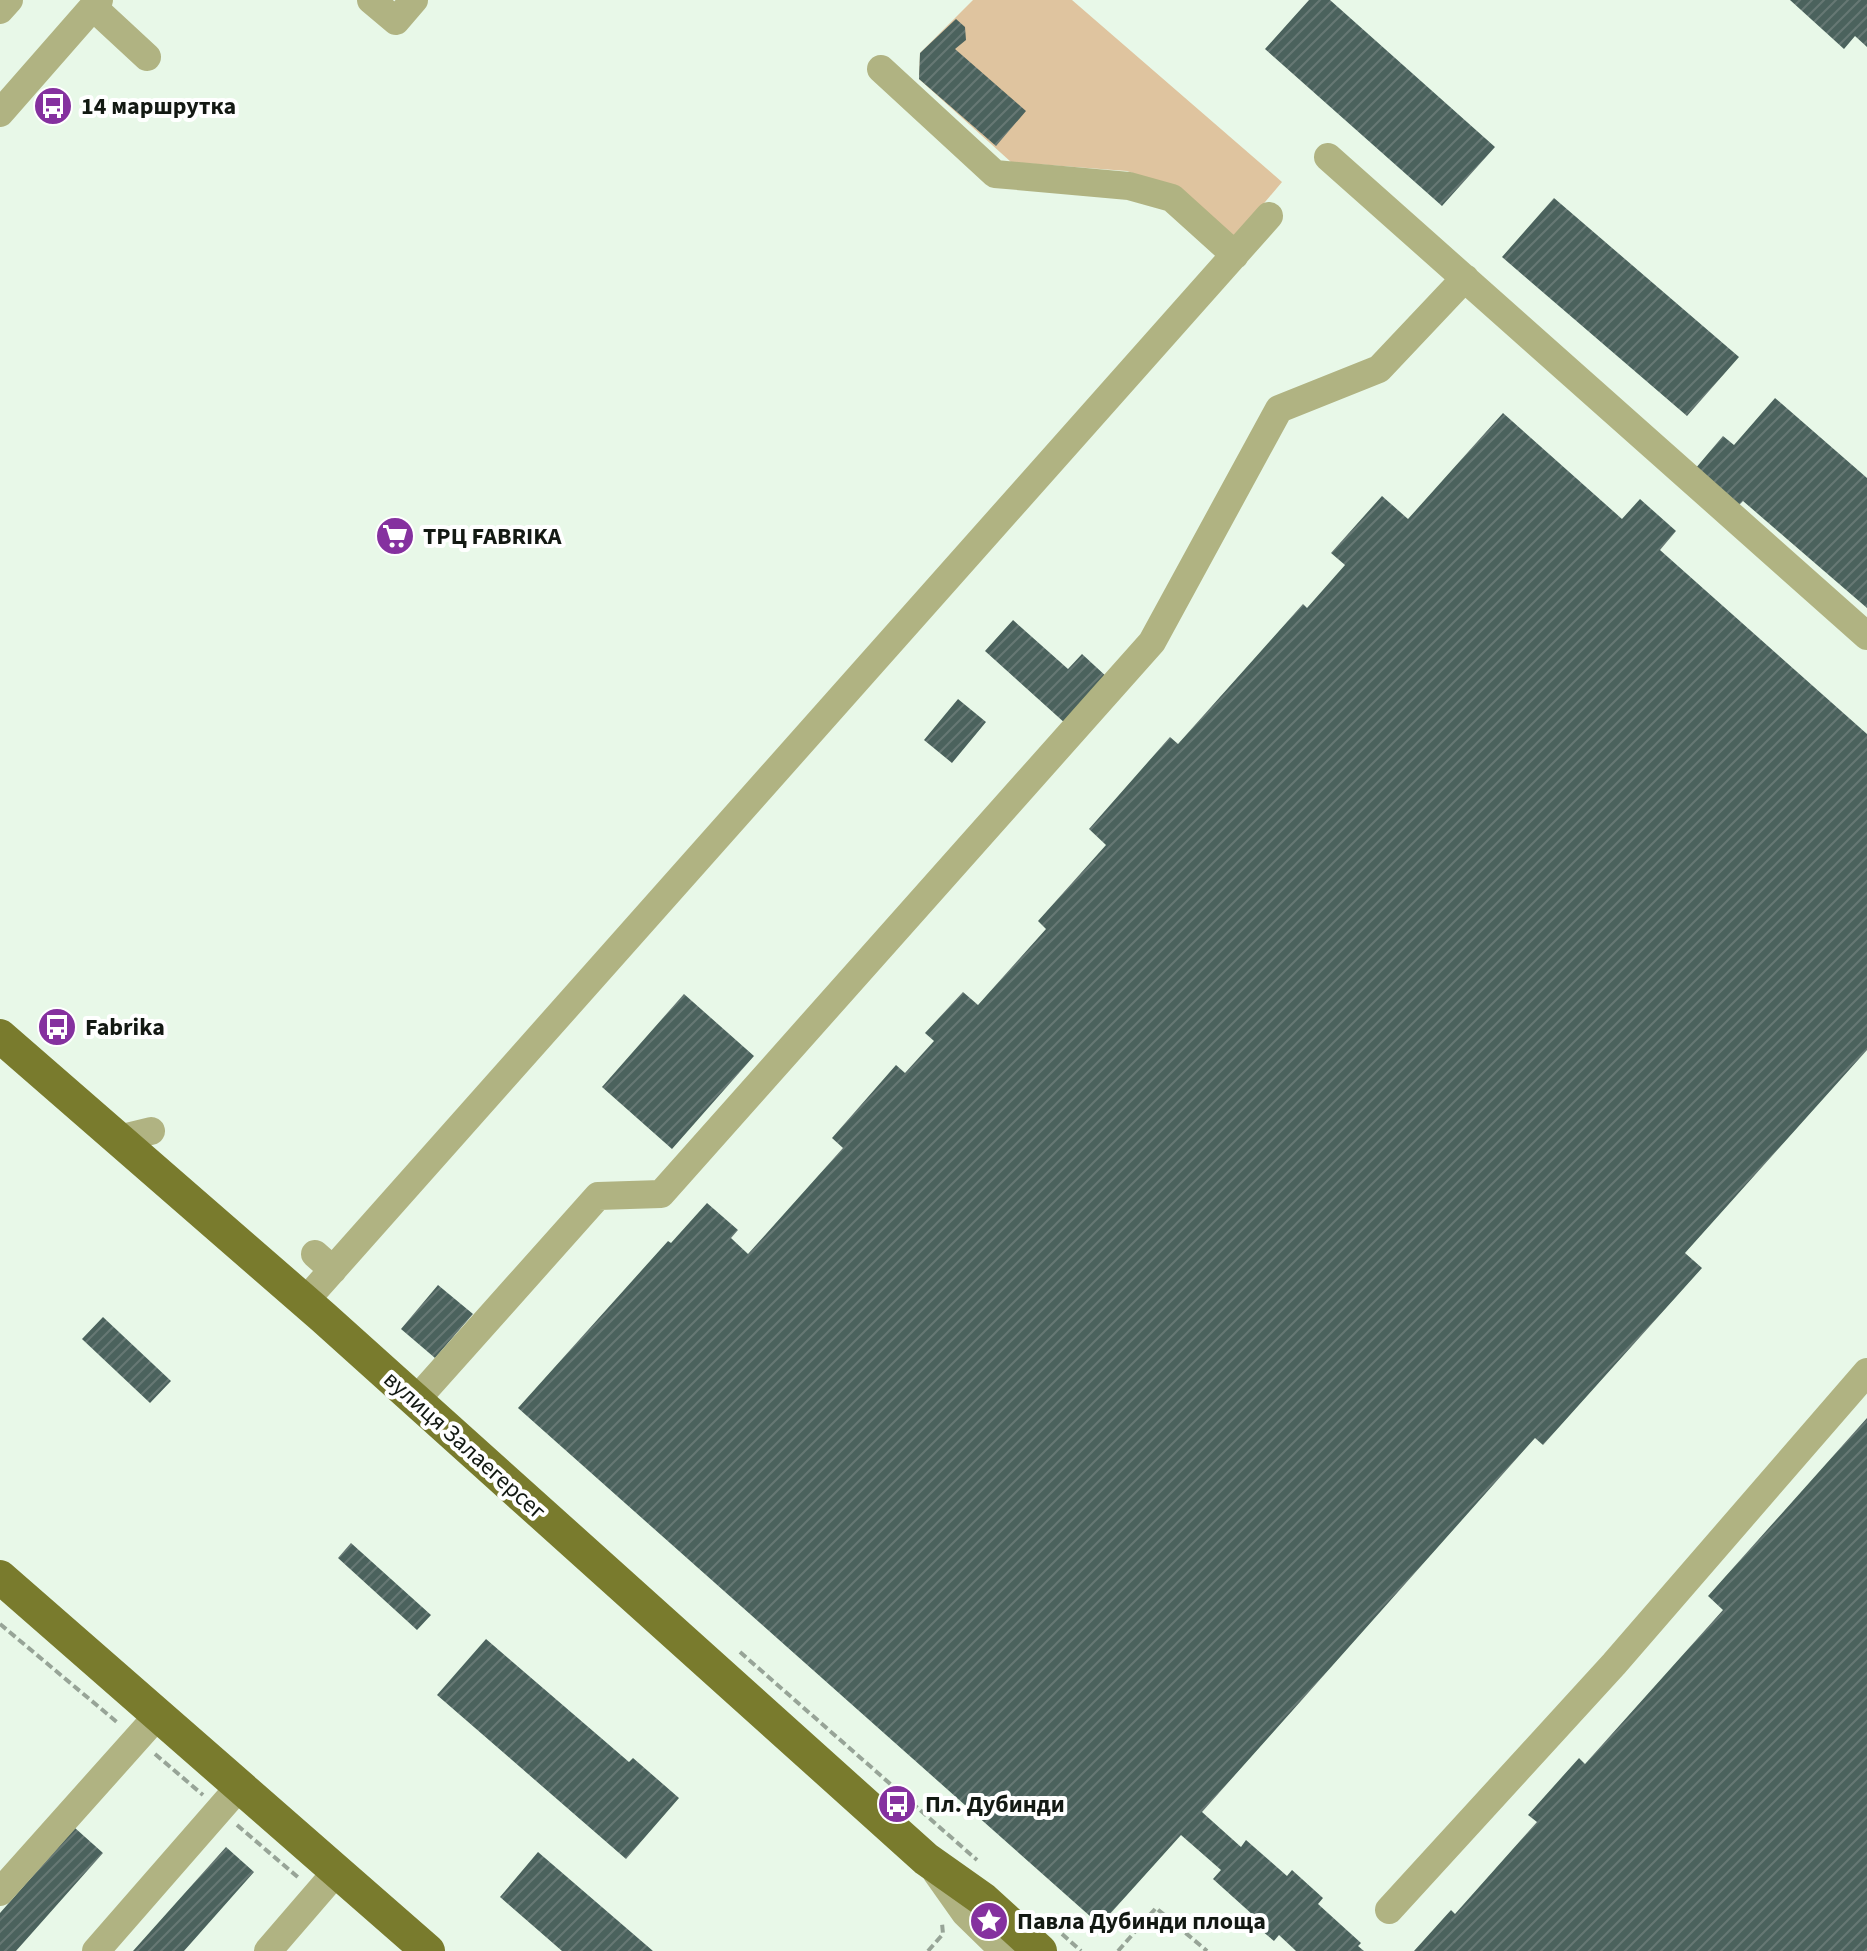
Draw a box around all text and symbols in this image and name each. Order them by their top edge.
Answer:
bus stop icon: 14 маршрутка [32,85,74,127]
place label: 14 маршрутка [81,89,236,124]
supermarket icon: ТРЦ FABRIKA [374,515,416,557]
place label: ТРЦ FABRIKA [423,519,562,554]
bus stop icon: Fabrika [36,1006,78,1048]
place label: Fabrika [85,1010,165,1045]
street label: вулиця Залаегерсег [376,1363,554,1528]
bus stop icon: Пл. Дубинди [876,1783,918,1825]
place label: Пл. Дубинди [925,1787,1065,1822]
place icon: Павла Дубинди площа [968,1900,1010,1942]
place label: Павла Дубинди площа [1017,1904,1266,1939]

